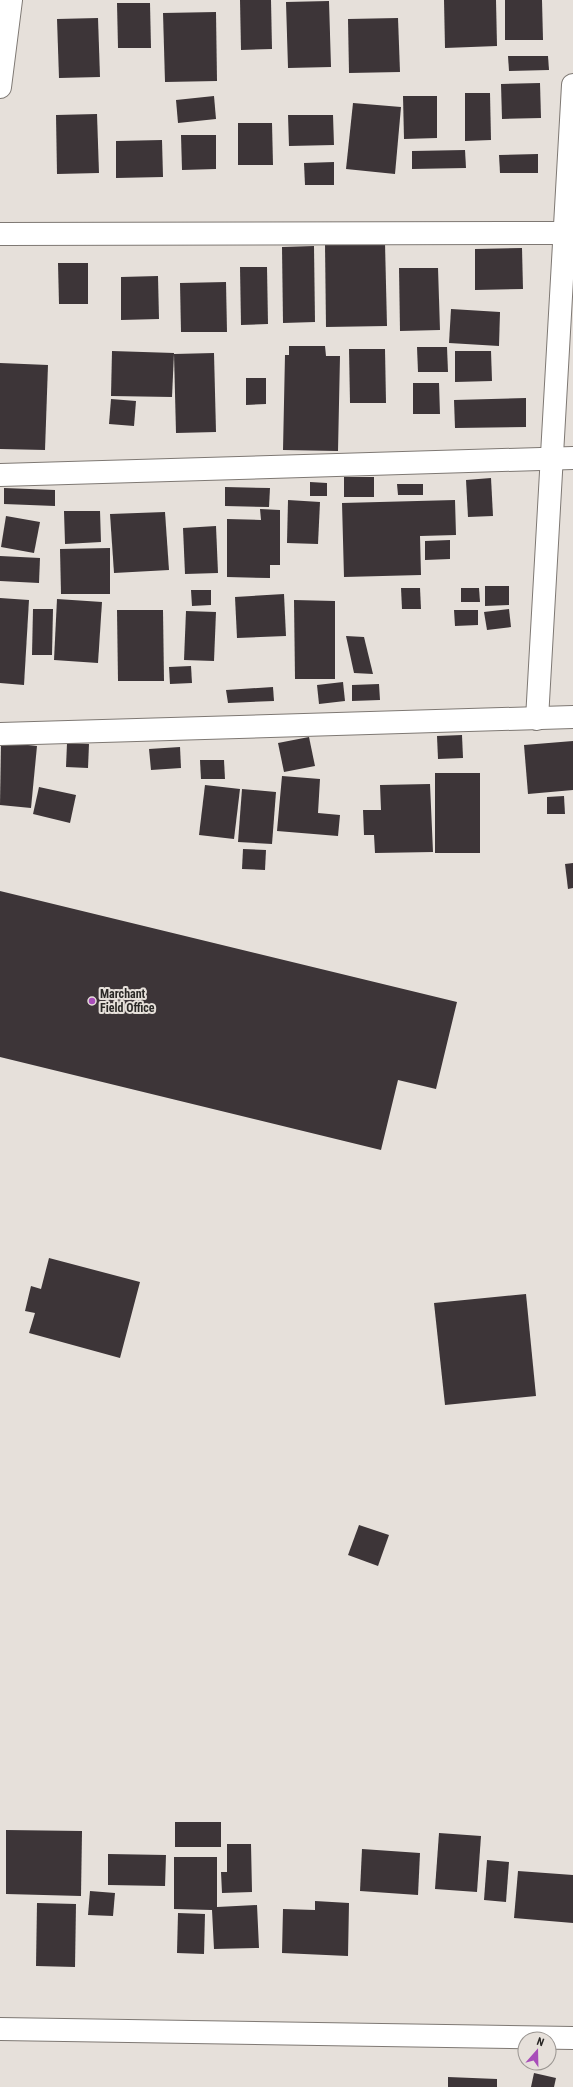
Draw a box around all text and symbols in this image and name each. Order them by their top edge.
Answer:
place label: Marchant Field Office [100,987,155,1015]
marker: Marchant Field Office [87,996,97,1006]
north arrow [517,2031,557,2071]
text: N [535,2035,546,2049]

